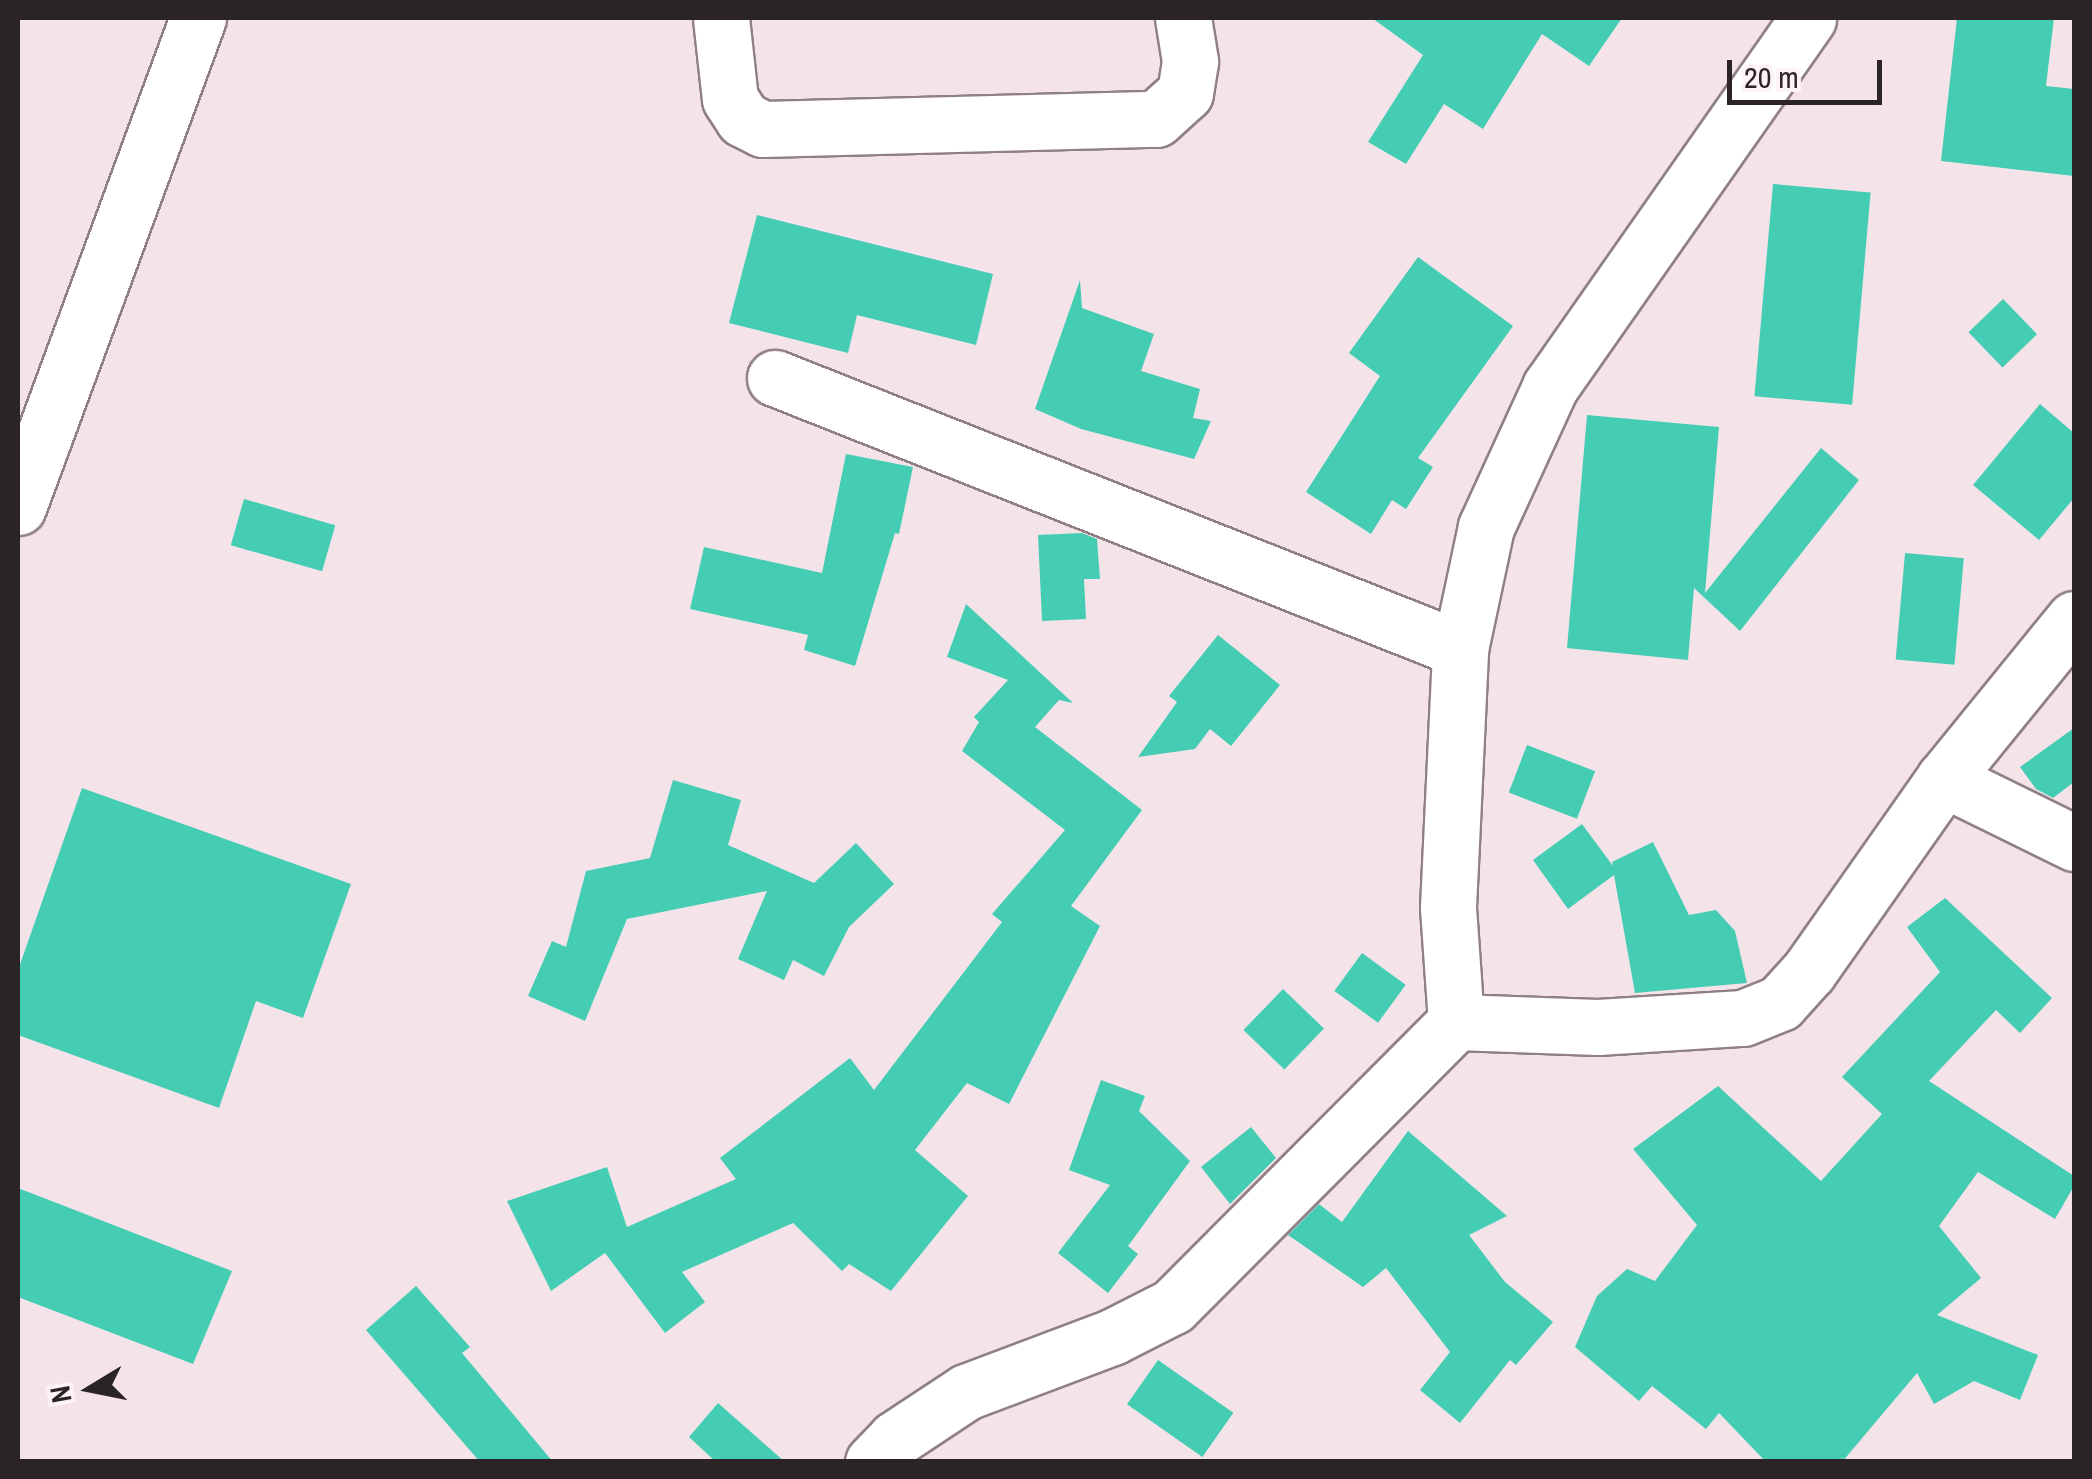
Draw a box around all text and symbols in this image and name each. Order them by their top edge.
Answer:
scale bar [1732,40,1887,102]
text: 20 m [1744,57,1799,97]
north arrow [40,1339,140,1439]
text: N [40,1383,81,1406]

